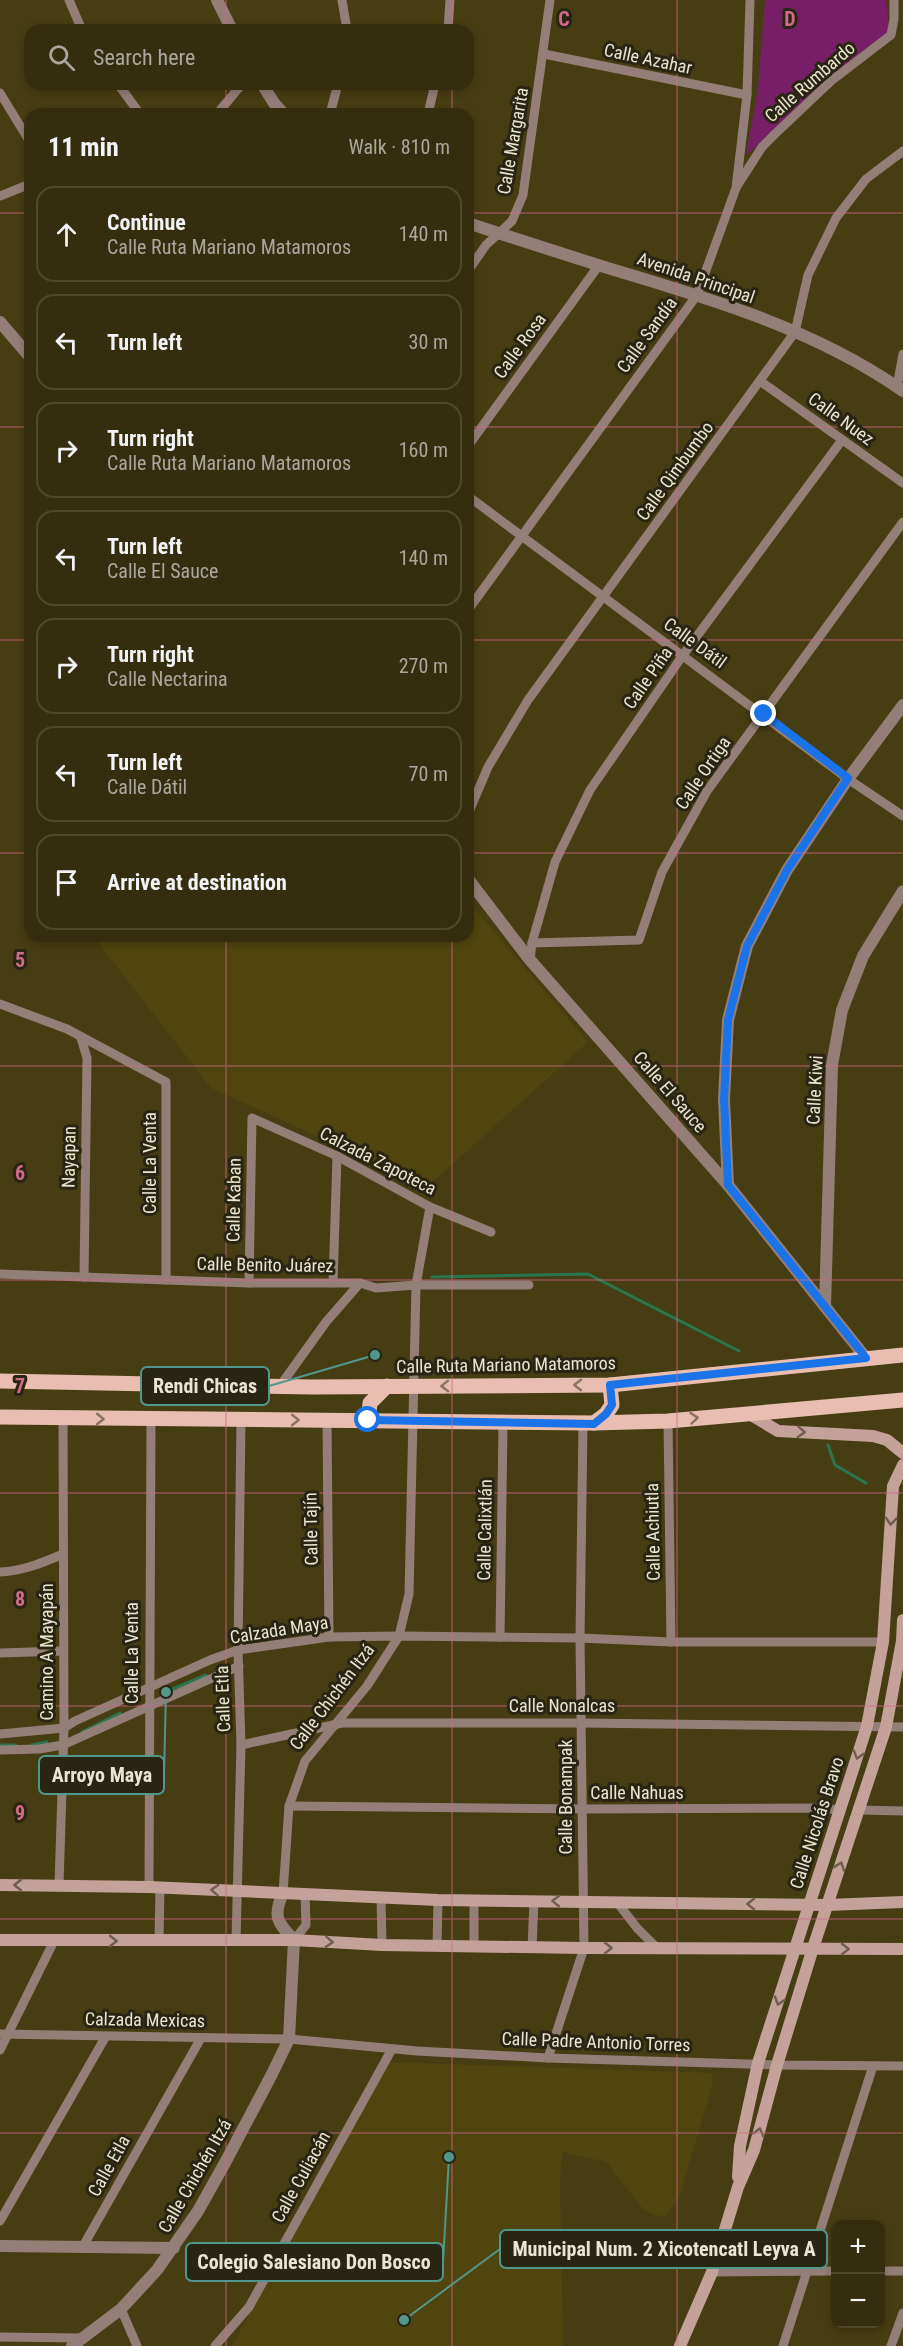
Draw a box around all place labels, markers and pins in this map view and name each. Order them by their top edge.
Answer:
callout: Rendi Chicas [141,1367,269,1405]
callout: Arroyo Maya [39,1756,164,1794]
callout: Municipal Num. 2 Xicotencatl Leyva A [500,2230,827,2268]
callout: Colegio Salesiano Don Bosco [186,2243,443,2281]

